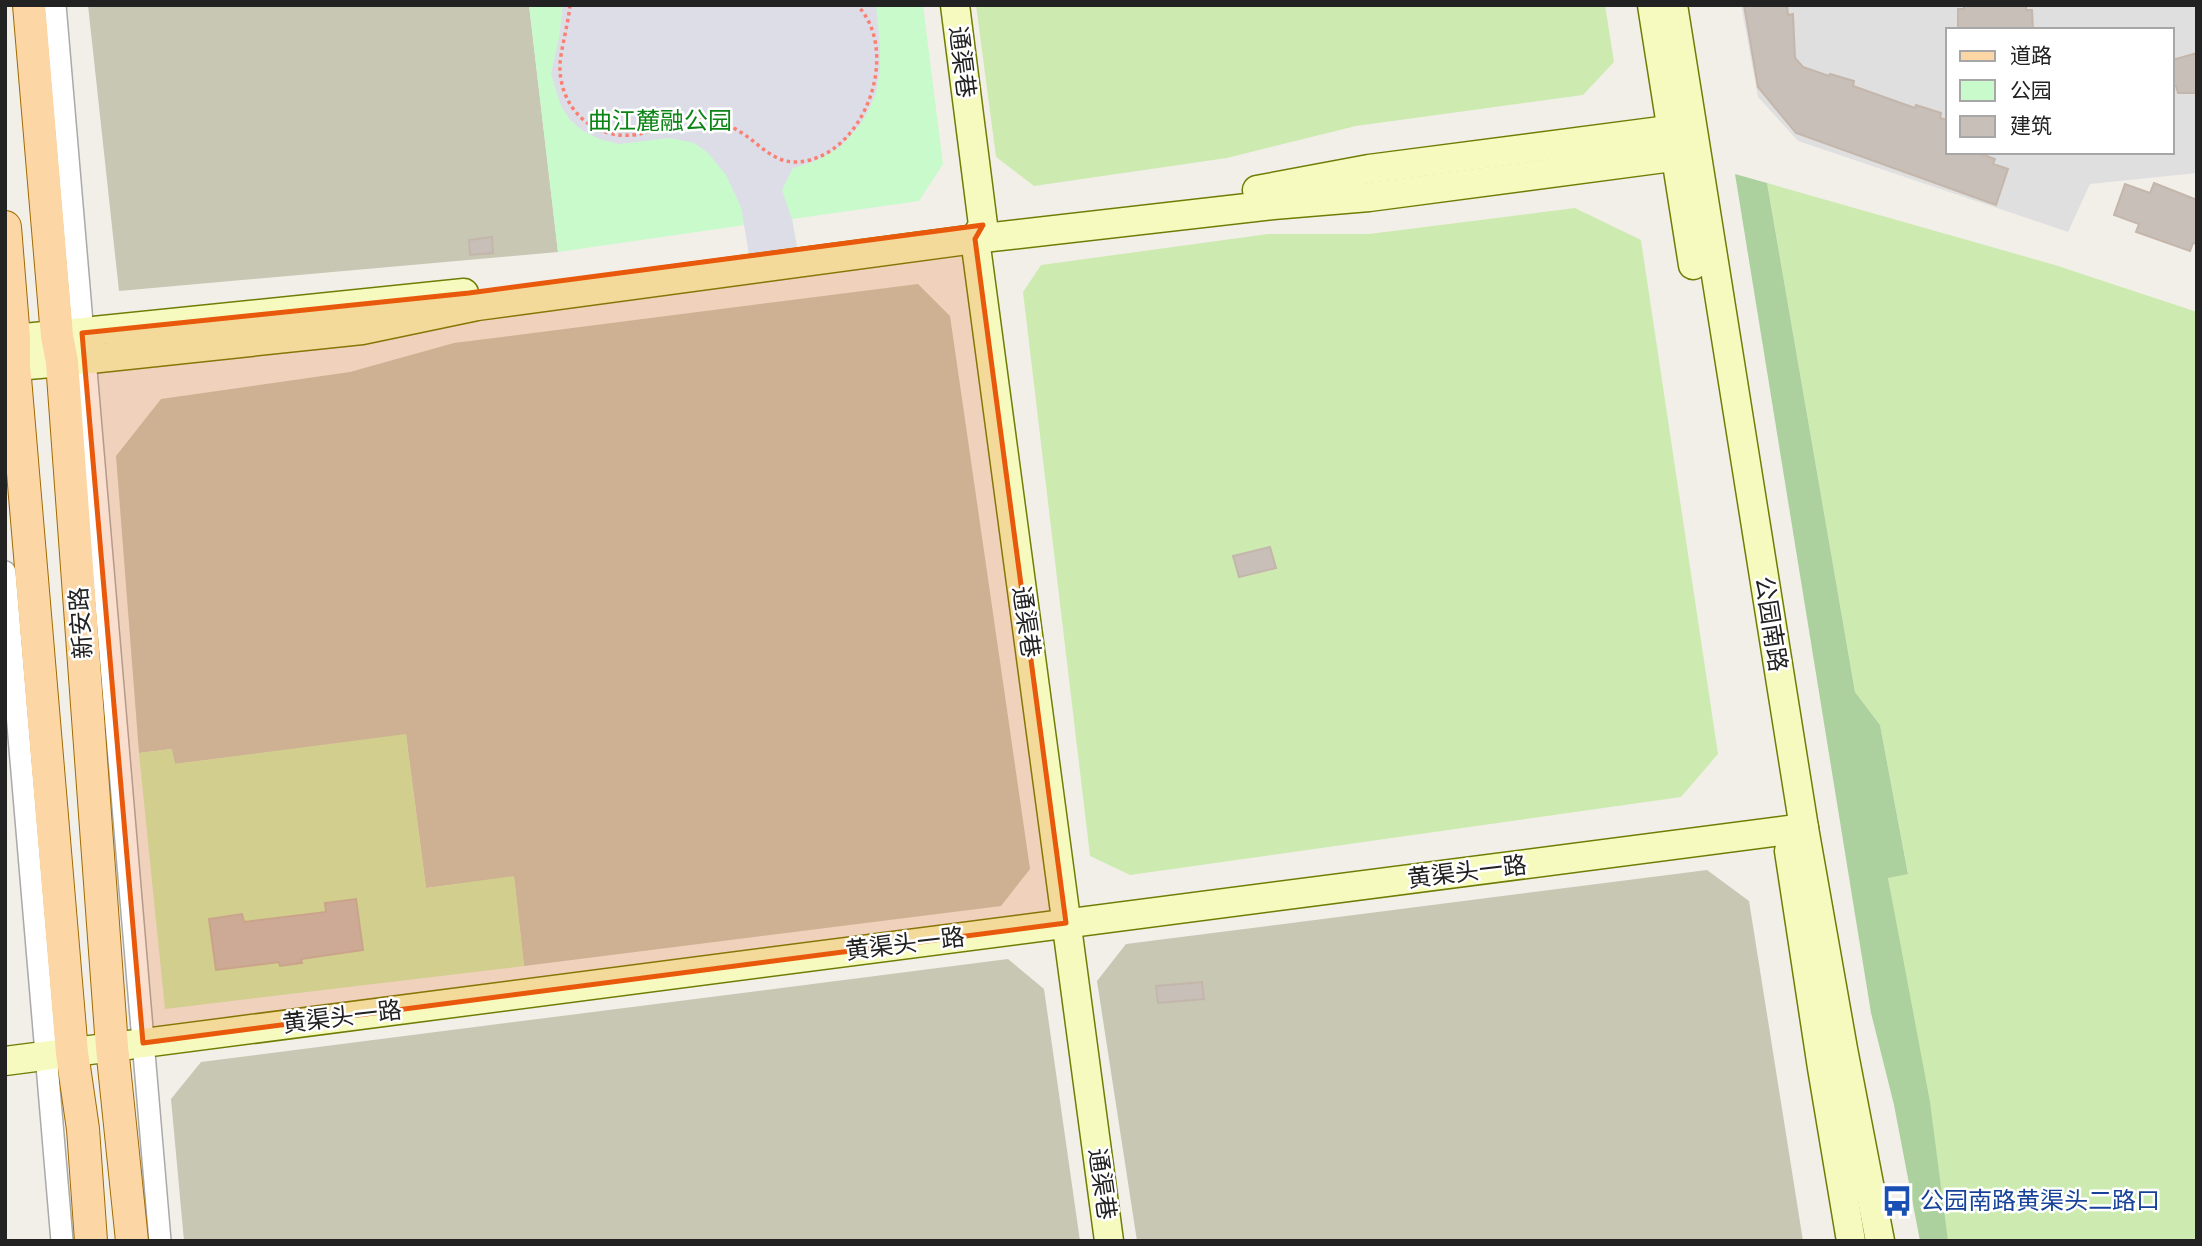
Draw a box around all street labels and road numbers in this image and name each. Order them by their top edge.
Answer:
street label: 通渠巷 [943,24,984,100]
street label: 公园南路 [1749,574,1796,674]
street label: 通渠巷 [1006,584,1049,660]
street label: 新安路 [61,586,98,660]
street label: 黄渠头一路 [1405,847,1528,894]
street label: 黄渠头一路 [843,919,966,966]
street label: 黄渠头一路 [280,992,403,1039]
street label: 通渠巷 [1082,1146,1125,1222]

